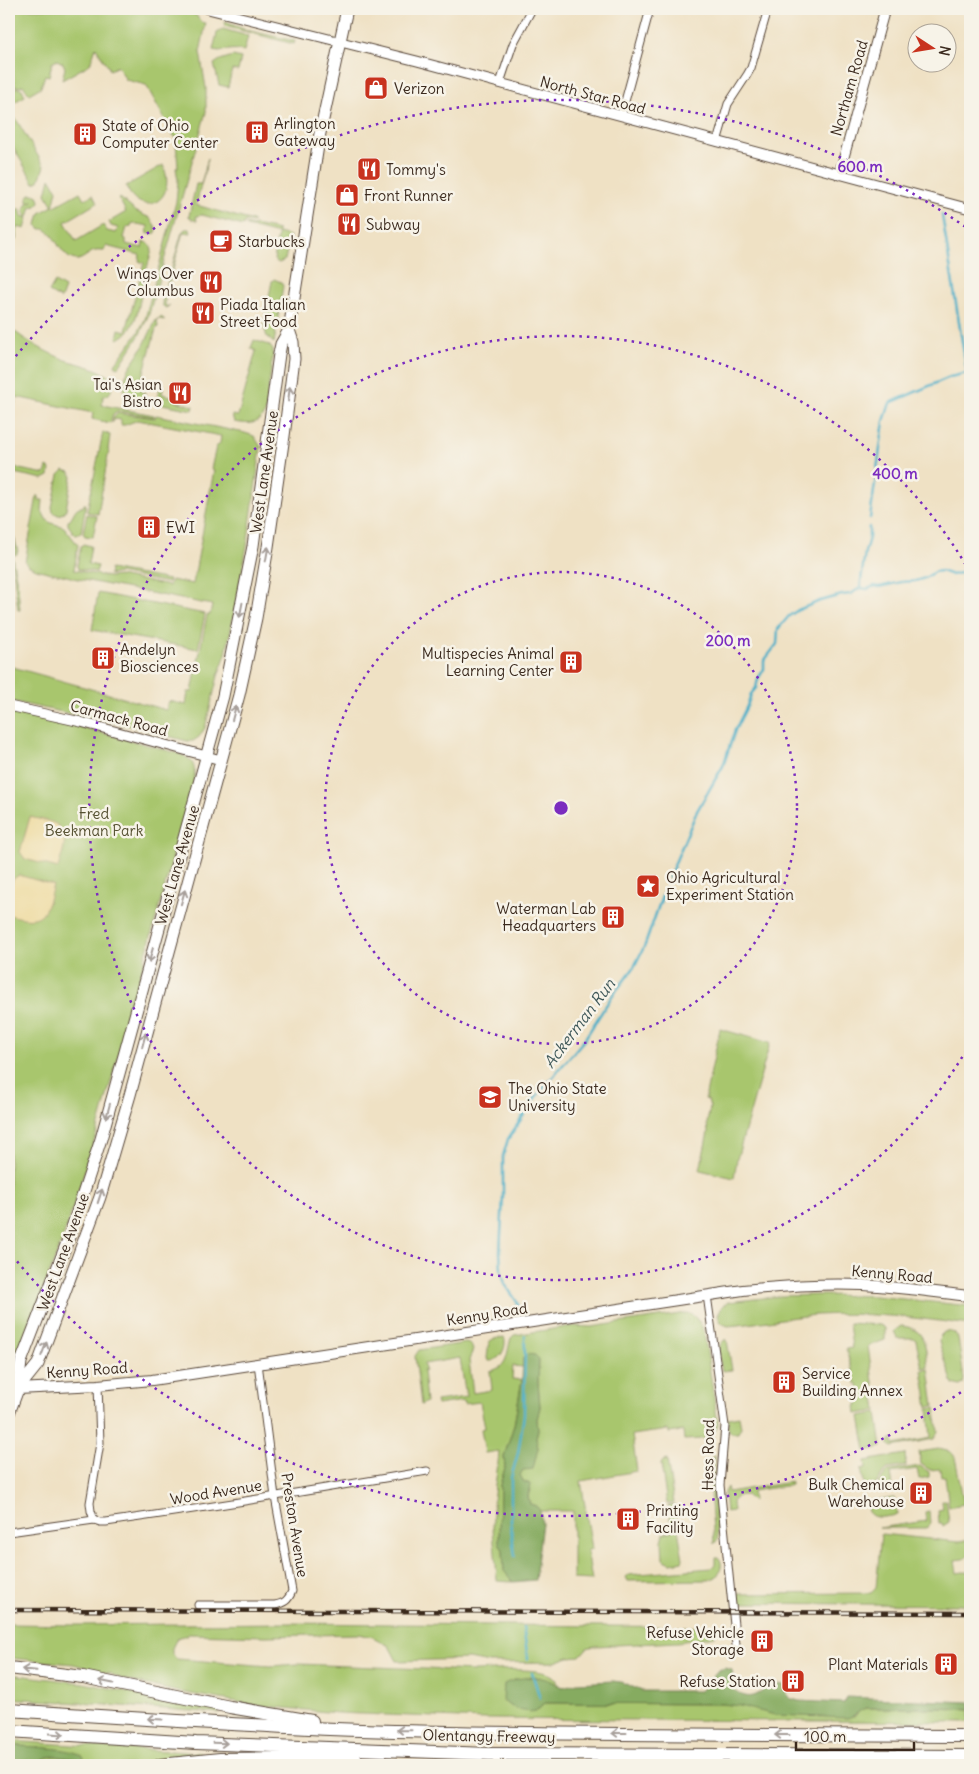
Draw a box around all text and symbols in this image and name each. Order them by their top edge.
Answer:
north arrow [906,22,956,72]
street label: Northam Road [826,38,872,138]
text: N [935,44,955,57]
street label: North Star Road [538,72,648,118]
shop icon: Verizon [363,75,389,101]
place label: Verizon [394,79,445,98]
place label: Arlington Gateway [274,114,336,150]
place label: State of Ohio Computer Center [102,116,219,152]
building icon: Arlington Gateway [244,119,270,145]
building icon: State of Ohio Computer Center [72,121,98,147]
restaurant icon: Tommy's [356,156,382,182]
text: 600 m [837,157,883,176]
place label: Tommy's [386,160,446,179]
shop icon: Front Runner [334,182,360,208]
place label: Front Runner [364,186,453,205]
restaurant icon: Subway [336,211,362,237]
place label: Subway [366,215,420,234]
cafe icon: Starbucks [208,228,234,254]
place label: Starbucks [238,232,305,251]
place label: Wings Over Columbus [116,264,194,300]
restaurant icon: Wings Over Columbus [198,269,224,295]
place label: Piada Italian Street Food [220,295,306,331]
restaurant icon: Piada Italian Street Food [190,300,216,326]
place label: Tai's Asian Bistro [93,375,162,411]
restaurant icon: Tai's Asian Bistro [167,380,193,406]
one-way arrow [284,387,294,403]
street label: West Lane Avenue [246,409,282,535]
text: 400 m [872,464,918,483]
building icon: EWI [136,514,162,540]
place label: EWI [166,518,195,537]
one-way arrow [263,546,273,562]
one-way arrow [236,602,245,618]
text: 200 m [706,631,750,650]
place label: Andelyn Biosciences [120,640,199,676]
place label: Multispecies Animal Learning Center [422,644,554,680]
building icon: Andelyn Biosciences [90,645,116,671]
building icon: Multispecies Animal Learning Center [558,649,584,675]
street label: Carmack Road [68,696,170,740]
one-way arrow [229,705,239,721]
centre of rings [552,799,570,817]
street label: West Lane Avenue [151,803,203,927]
park label: Fred Beekman Park [45,804,144,840]
place label: Ohio Agricultural Experiment Station [666,868,794,904]
place icon: Ohio Agricultural Experiment Station [635,873,661,899]
one-way arrow [179,889,189,905]
place label: Waterman Lab Headquarters [496,899,596,935]
building icon: Waterman Lab Headquarters [600,904,626,930]
one-way arrow [146,946,156,962]
water label: Ackerman Run [539,974,619,1072]
one-way arrow [140,1032,150,1048]
place label: The Ohio State University [508,1079,606,1115]
school or university icon: The Ohio State University [477,1084,503,1110]
one-way arrow [103,1103,113,1119]
one-way arrow [96,1189,105,1205]
street label: West Lane Avenue [33,1191,93,1313]
street label: Kenny Road [851,1261,934,1287]
street label: Kenny Road [445,1298,529,1330]
one-way arrow [40,1341,49,1356]
street label: Kenny Road [46,1358,129,1382]
place label: Service Building Annex [802,1364,903,1400]
building icon: Service Building Annex [771,1369,797,1395]
street label: Hess Road [698,1419,718,1491]
street label: Preston Avenue [277,1471,313,1579]
street label: Wood Avenue [169,1475,263,1509]
place label: Bulk Chemical Warehouse [808,1475,904,1511]
building icon: Bulk Chemical Warehouse [908,1480,934,1506]
place label: Printing Facility [646,1501,699,1537]
building icon: Printing Facility [615,1506,641,1532]
place label: Refuse Vehicle Storage [647,1623,744,1659]
building icon: Refuse Vehicle Storage [749,1628,775,1654]
building icon: Plant Materials [933,1651,959,1677]
place label: Plant Materials [828,1655,928,1674]
one-way arrow [21,1665,37,1675]
building icon: Refuse Station [780,1668,806,1694]
place label: Refuse Station [679,1672,776,1691]
one-way arrow [99,1677,115,1686]
one-way arrow [147,1715,163,1724]
scale bar [796,1719,914,1751]
one-way arrow [396,1725,412,1735]
street label: Olentangy Freeway [422,1725,556,1747]
text: 100 m [804,1727,846,1746]
one-way arrow [49,1729,65,1739]
one-way arrow [611,1729,627,1738]
one-way arrow [774,1730,790,1739]
one-way arrow [211,1739,227,1748]

